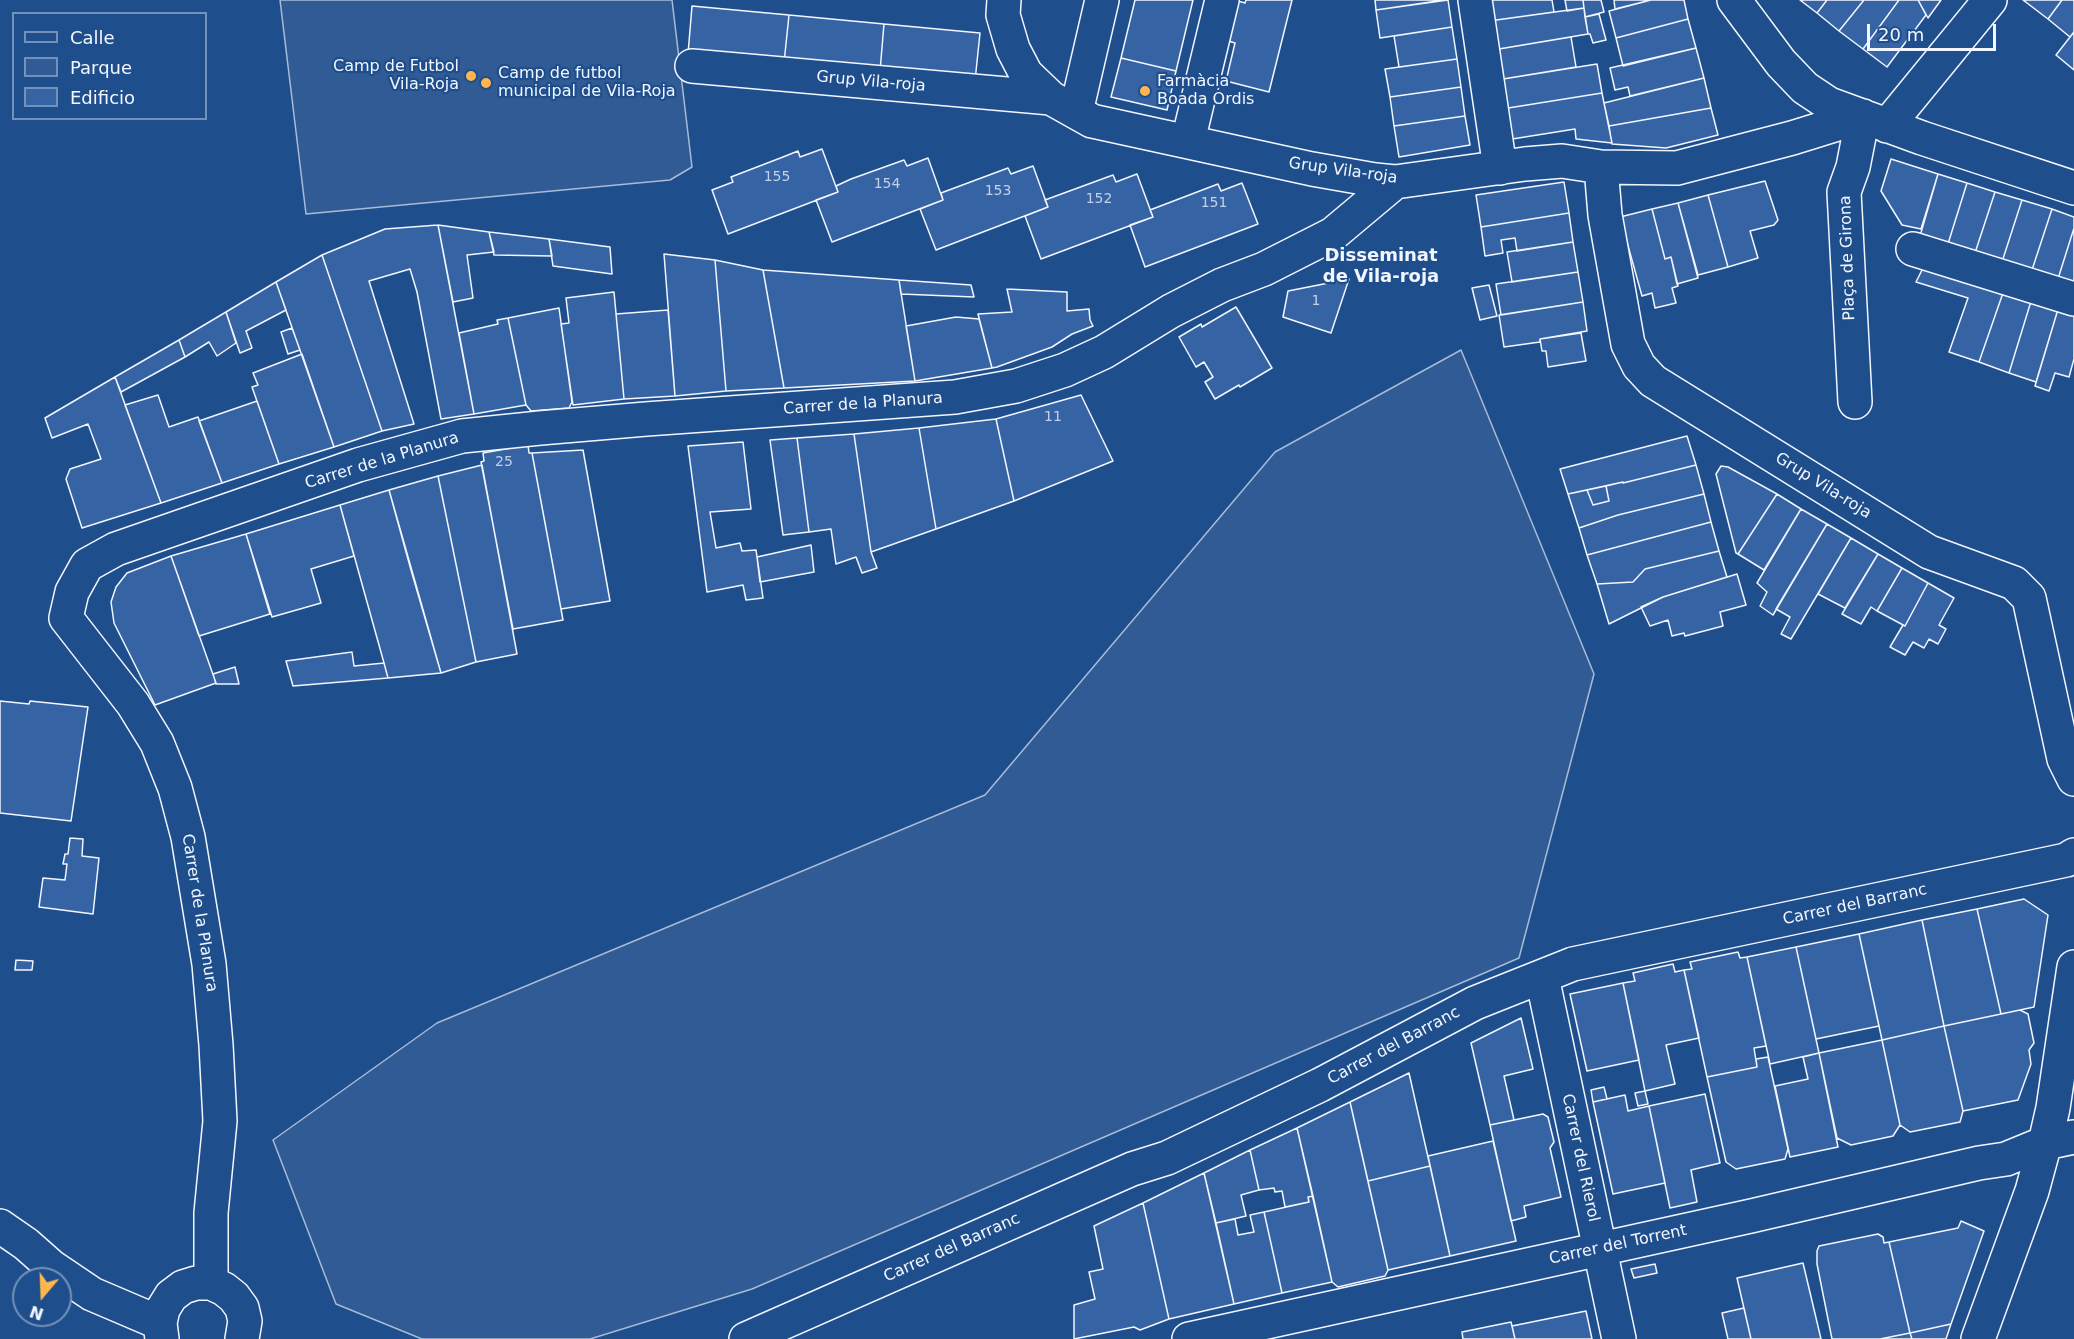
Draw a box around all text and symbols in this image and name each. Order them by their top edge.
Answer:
legend [12,12,207,120]
scale bar [1870,12,1999,50]
text: 20 m [1878,24,1924,45]
text: Calle [70,27,115,48]
text: Parque [70,57,132,78]
place label: Camp de Futbol Vila-Roja [333,57,459,95]
place label: Camp de futbol municipal de Vila-Roja [498,64,676,102]
street label: Grup Vila-roja [816,68,926,96]
marker: Camp de Futbol Vila-Roja [464,69,478,83]
place label: Farmàcia Boada Ordis [1157,72,1254,110]
marker: Camp de futbol municipal de Vila-Roja [479,76,493,90]
marker: Farmàcia Boada Ordis [1138,84,1152,98]
text: Edificio [70,87,135,108]
street label: Grup Vila-roja [1287,154,1399,188]
house number: 155 [764,169,790,185]
house number: 154 [874,176,900,192]
house number: 153 [985,183,1011,199]
house number: 152 [1086,191,1112,207]
house number: 151 [1201,195,1227,211]
street label: Plaça de Girona [1836,195,1860,321]
district label: Disseminat de Vila-roja [1323,245,1439,288]
house number: 1 [1312,293,1320,309]
street label: Carrer de la Planura [783,389,943,419]
house number: 11 [1044,409,1062,425]
street label: Carrer de la Planura [303,428,461,494]
street label: Grup Vila-roja [1771,449,1875,523]
house number: 25 [495,454,513,470]
street label: Carrer de la Planura [177,832,221,994]
street label: Carrer del Barranc [1781,880,1929,930]
street label: Carrer del Barranc [1325,1003,1463,1089]
street label: Carrer del Rierol [1557,1092,1603,1224]
street label: Carrer del Barranc [881,1209,1023,1287]
street label: Carrer del Torrent [1547,1221,1689,1269]
north arrow [12,1267,72,1327]
text: N [27,1301,46,1324]

